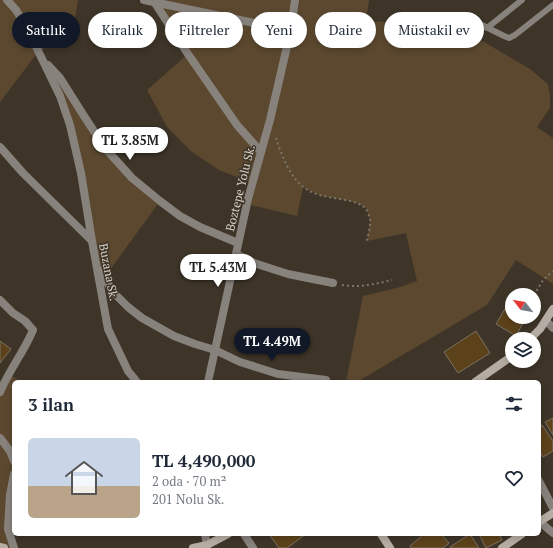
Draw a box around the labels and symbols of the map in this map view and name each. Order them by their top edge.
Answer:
pin: TL 3.85M [89,127,171,161]
street label: Boztepe Yolu Sk. [222,143,258,233]
street label: Buzana Sk. [96,242,122,302]
pin: TL 5.43M [177,254,259,288]
north arrow [505,288,541,324]
pin: TL 4.49M [231,328,313,362]

